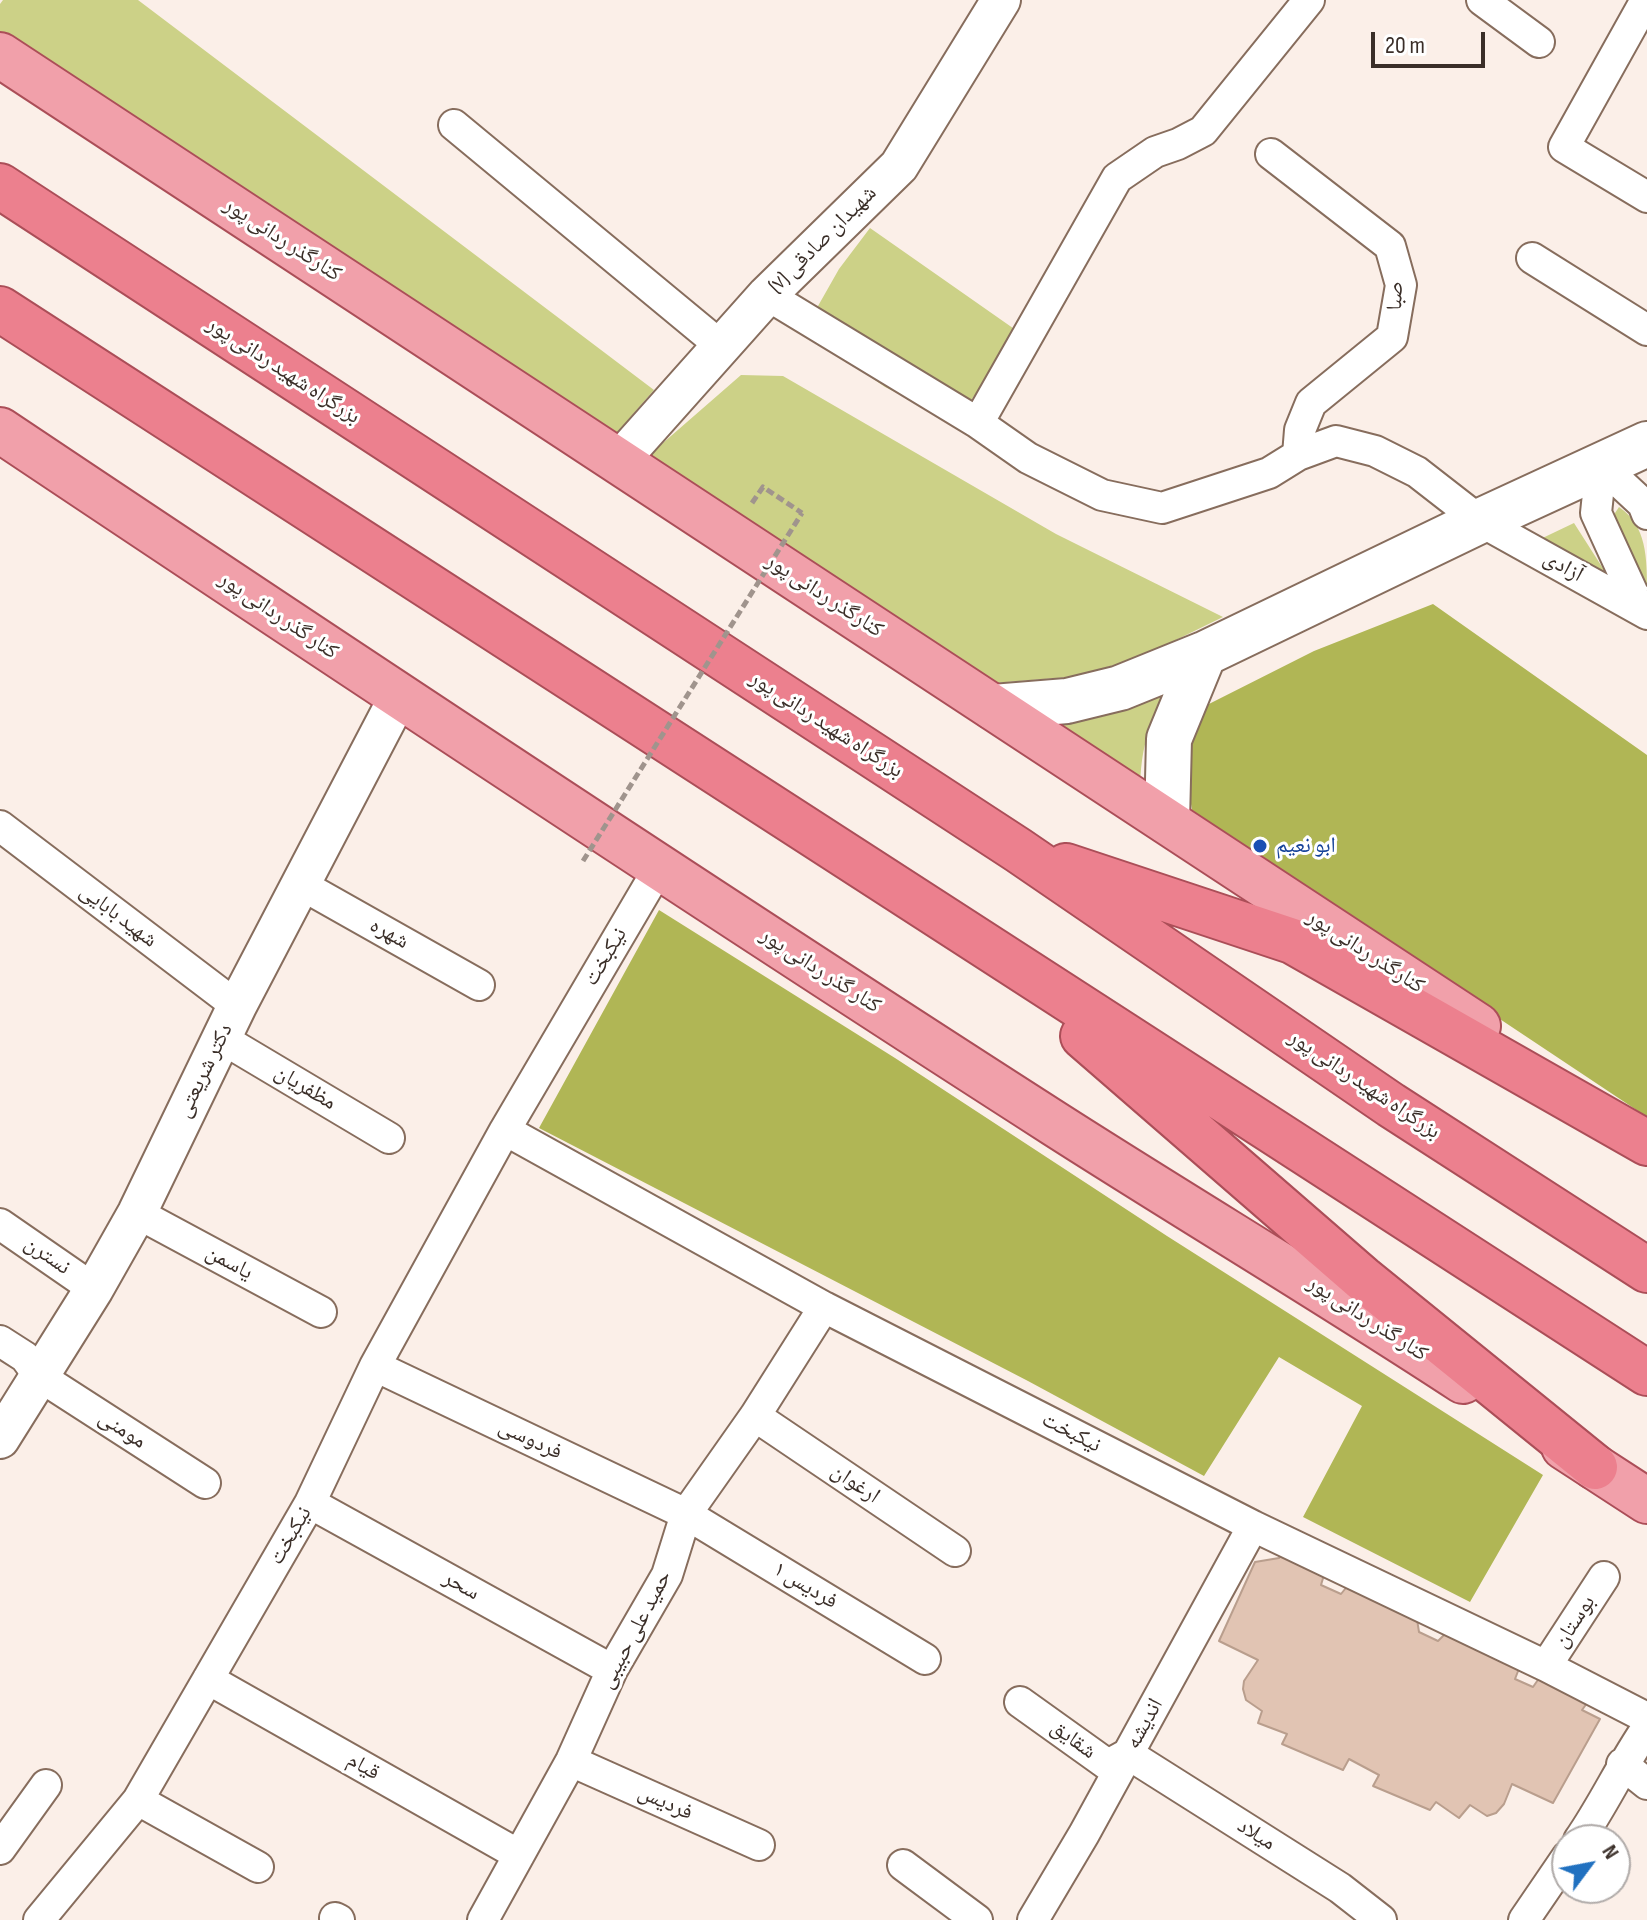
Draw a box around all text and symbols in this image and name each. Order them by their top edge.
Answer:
scale bar [1375,16,1489,66]
text: 20 m [1385,31,1425,60]
street label: شهیدان صادقی (۷) [763,180,883,300]
street label: کنارگذر ردانی پور [218,192,346,288]
street label: صبا [1382,281,1410,311]
street label: بزرگراه شهید ردانی پور [201,312,365,430]
street label: آزادی [1538,545,1588,589]
street label: کنارگذر ردانی پور [760,548,888,644]
street label: کنار گذر ردانی پور [213,566,343,666]
street label: بزرگراه شهید ردانی پور [744,666,908,784]
place label: ابو نعیم [1276,833,1336,859]
marker: ابو نعیم [1251,837,1269,855]
street label: شهید بابایی [74,878,162,954]
street label: کنارگذر ردانی پور [1301,904,1429,1000]
street label: شهره [365,913,413,955]
street label: کنار گذر ردانی پور [755,922,885,1020]
street label: نیکبخت [578,923,634,991]
street label: دکتر شریعتی [171,1020,239,1122]
street label: بزرگراه شهید ردانی پور [1283,1024,1445,1146]
street label: مظفریان [269,1059,341,1117]
street label: نسترن [19,1231,75,1281]
street label: یاسمن [201,1240,257,1286]
street label: کنار گذر ردانی پور [1302,1270,1432,1368]
street label: مومنی [93,1405,151,1455]
street label: نیکبخت [1037,1407,1105,1459]
street label: فردوسی [494,1414,566,1466]
street label: ارغوان [826,1458,884,1510]
street label: نیکبخت [264,1502,318,1570]
street label: فردیس ۱ [768,1557,842,1615]
street label: سحر [438,1565,484,1607]
street label: حمید علی حبیبی [594,1566,678,1694]
street label: بوستان [1548,1591,1602,1653]
street label: اندیشه [1120,1694,1170,1754]
street label: شقایق [1045,1715,1101,1765]
street label: قیام [342,1747,384,1787]
street label: فردیس [634,1779,696,1827]
street label: میلاد [1232,1813,1280,1857]
north arrow [1551,1824,1631,1904]
text: N [1596,1840,1625,1864]

